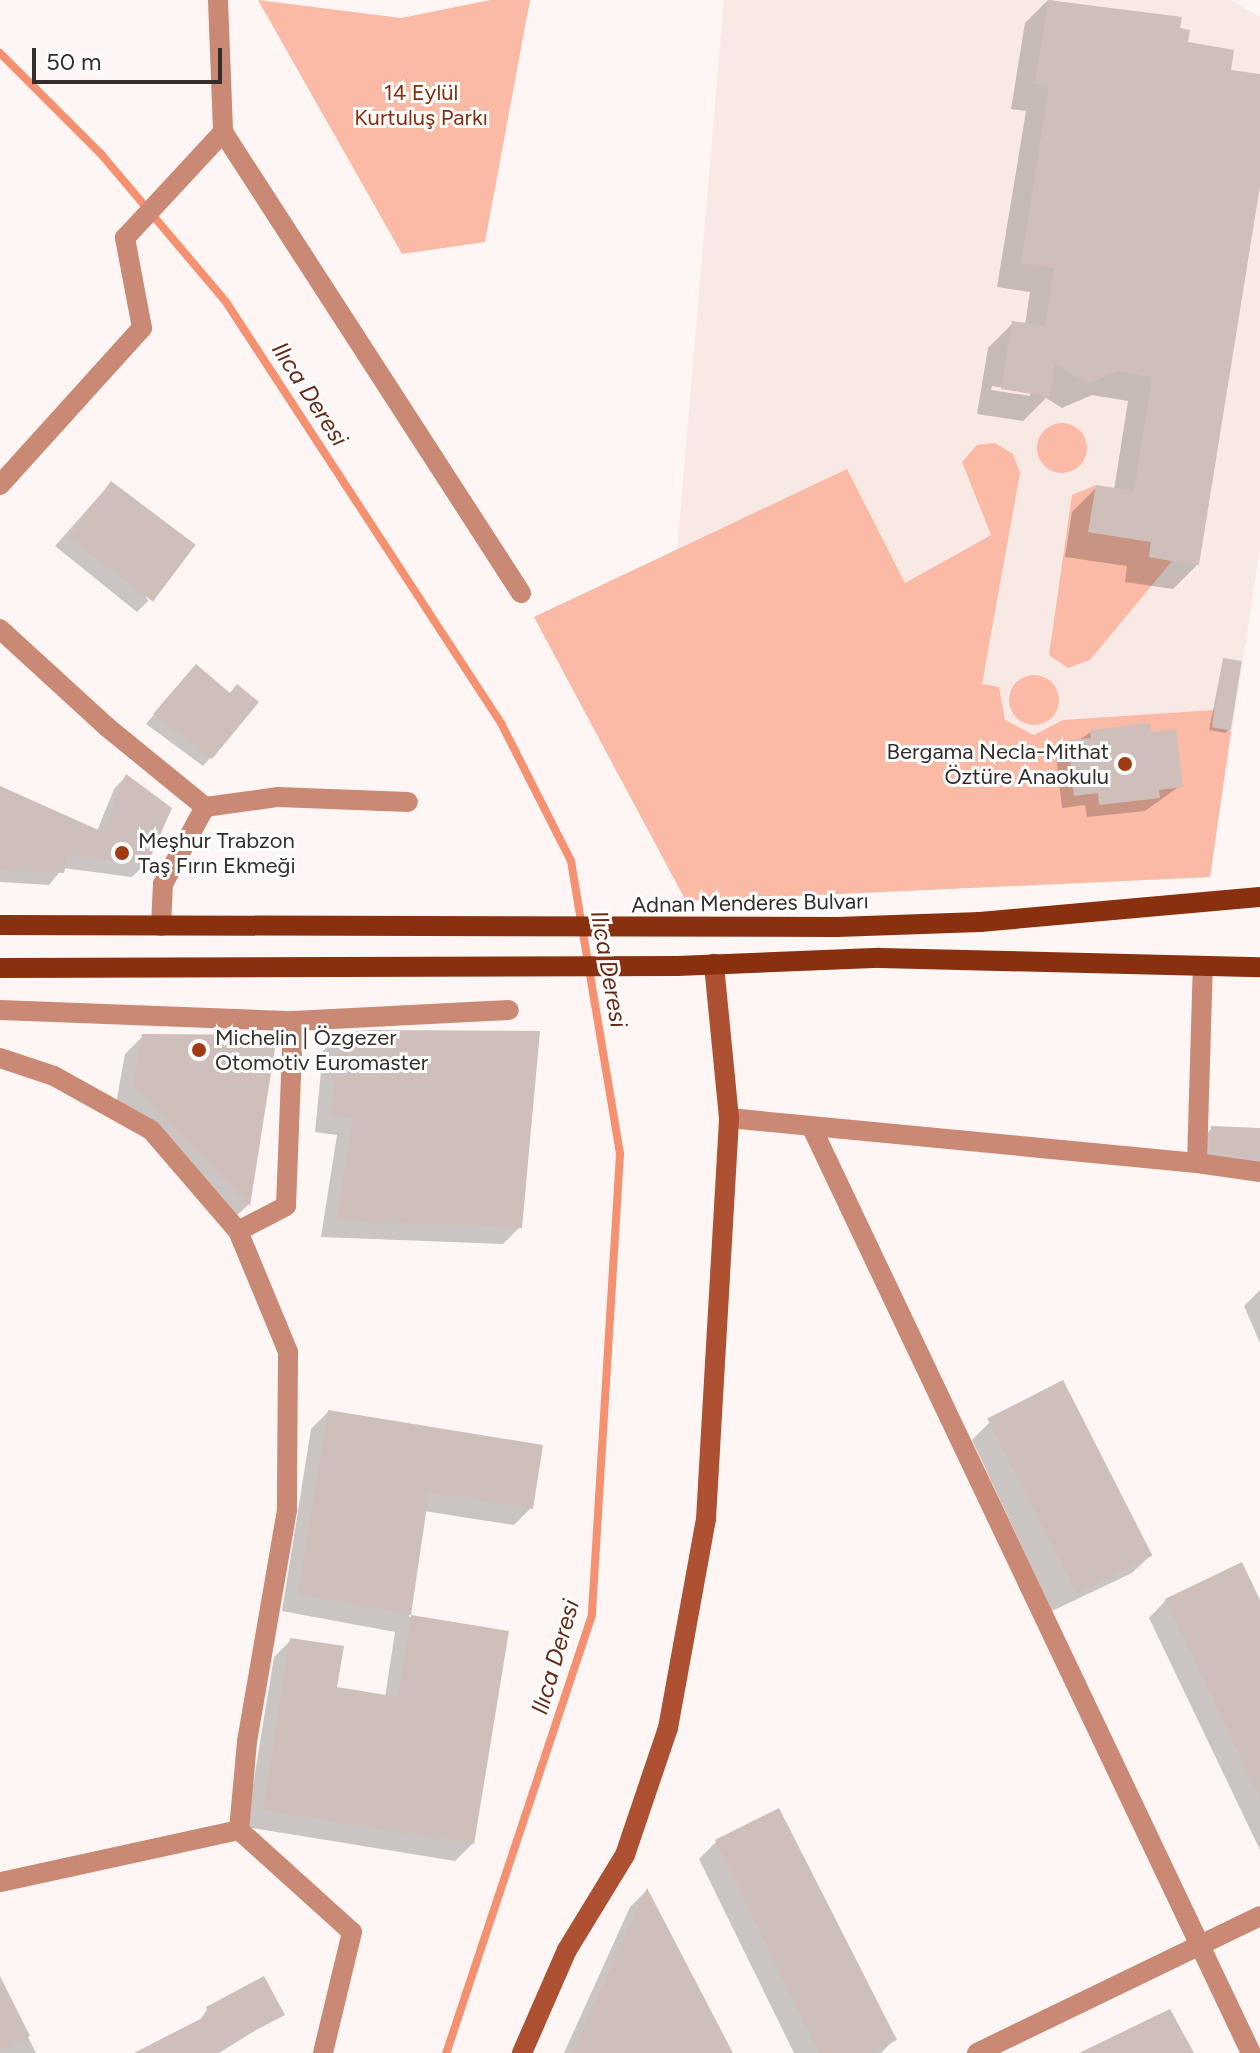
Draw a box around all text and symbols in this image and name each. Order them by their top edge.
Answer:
scale bar [36,32,226,82]
text: 50 m [46,47,102,76]
park label: 14 Eylül Kurtuluş Parkı [354,79,488,130]
water label: Ilıca Deresi [266,337,354,451]
place label: Bergama Necla-Mithat Öztüre Anaokulu [887,738,1109,790]
marker: Bergama Necla-Mithat Öztüre Anaokulu [1116,755,1134,773]
place label: Meşhur Trabzon Taş Fırın Ekmeği [138,827,296,878]
marker: Meşhur Trabzon Taş Fırın Ekmeği [113,844,131,862]
street label: Adnan Menderes Bulvarı [631,888,869,918]
water label: Ilıca Deresi [585,908,633,1030]
place label: Michelin | Özgezer Otomotiv Euromaster [215,1024,428,1076]
marker: Michelin | Özgezer Otomotiv Euromaster [190,1041,208,1059]
water label: Ilıca Deresi [525,1596,585,1718]

